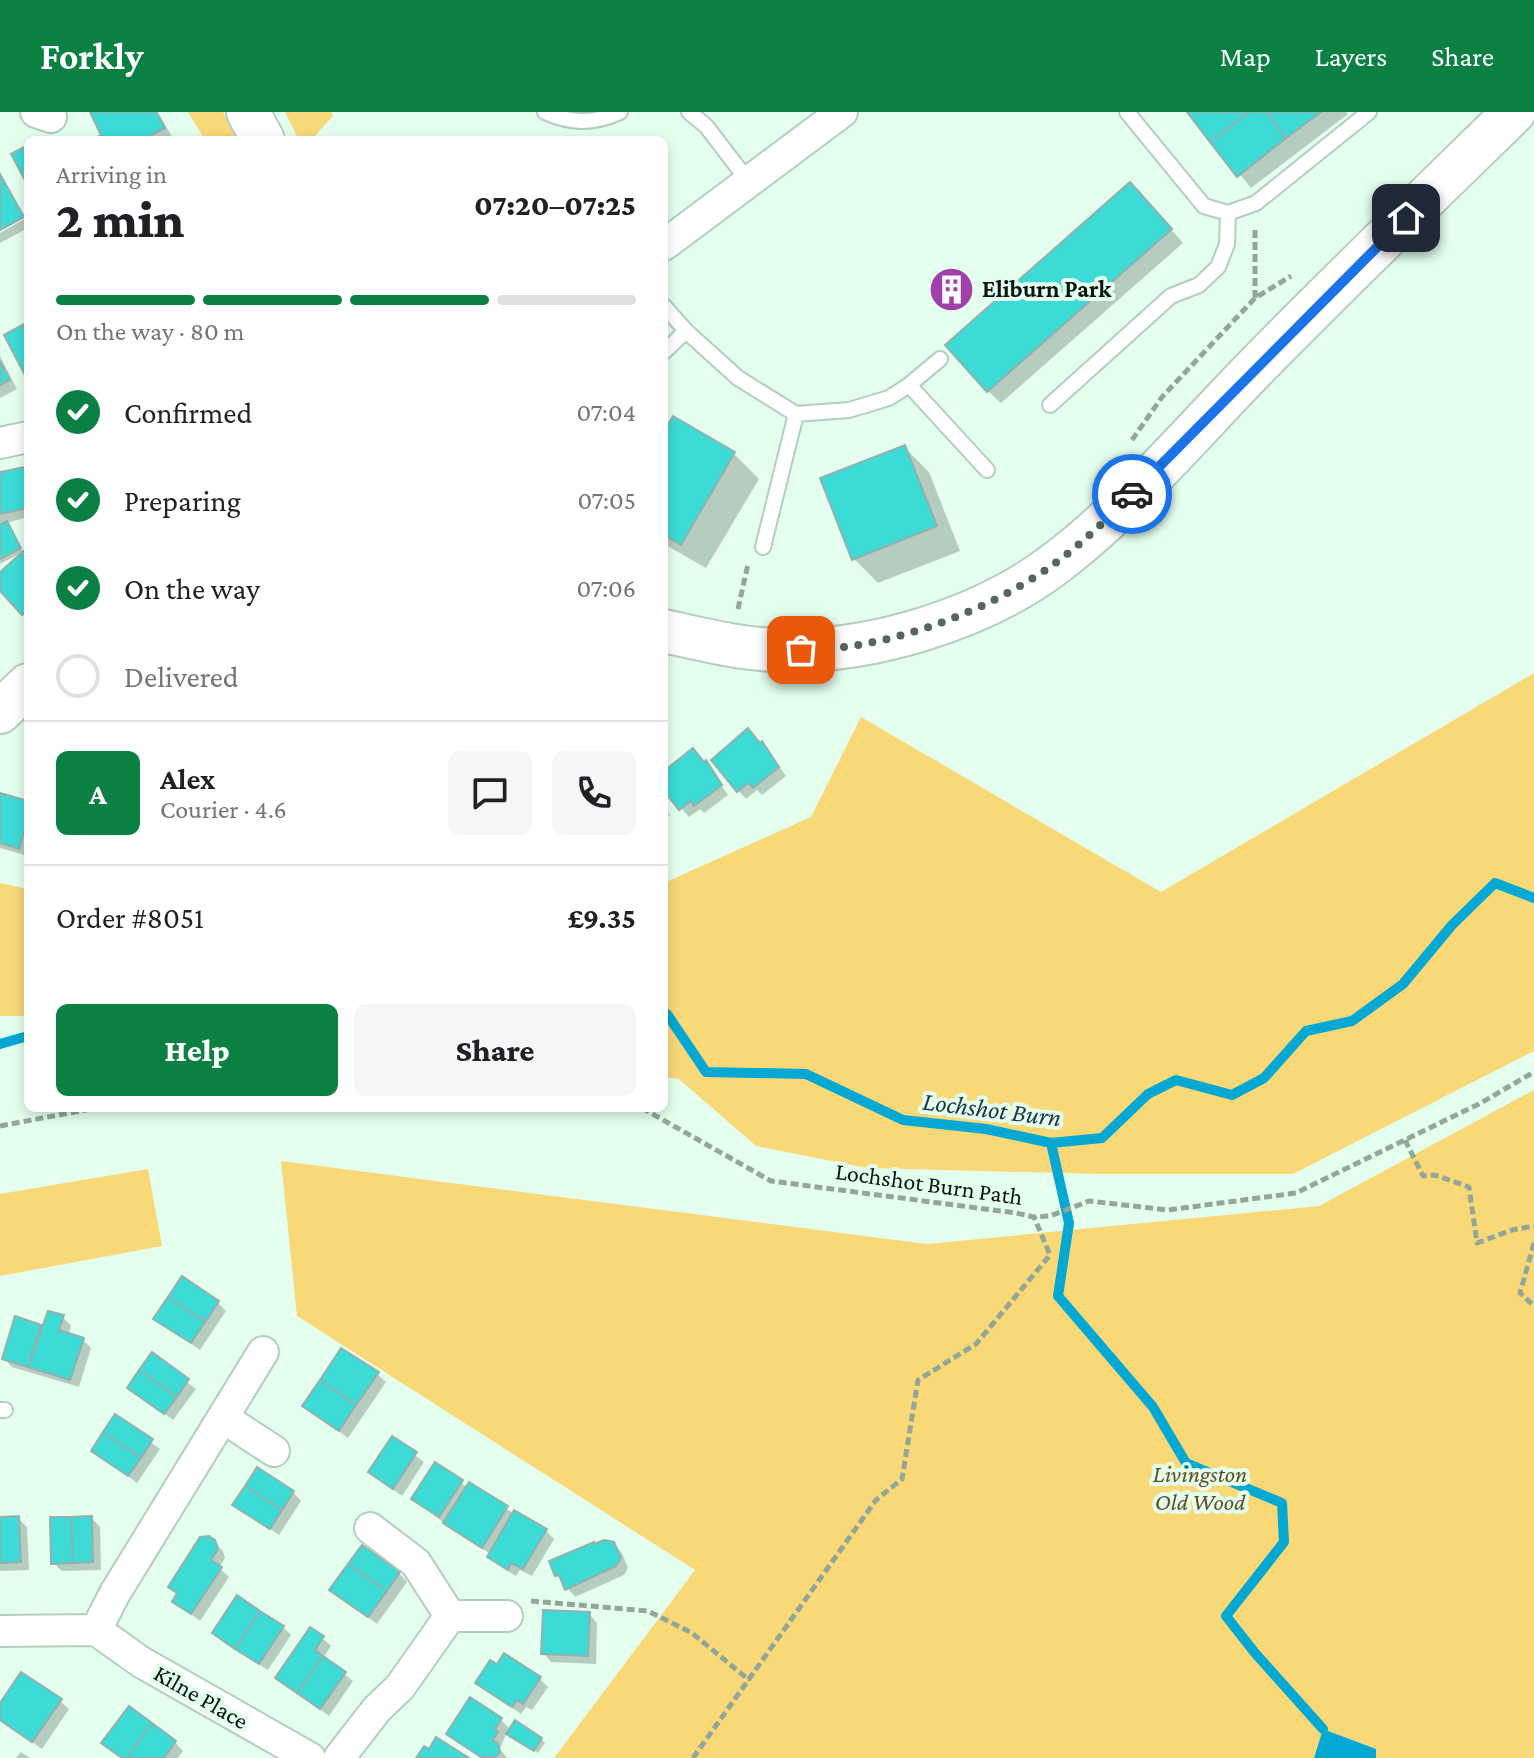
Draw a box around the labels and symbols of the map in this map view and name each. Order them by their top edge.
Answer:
pin [1372,184,1440,252]
building icon: Eliburn Park [927,265,975,313]
place label: Eliburn Park [982,275,1112,302]
courier [1092,454,1172,534]
pin [767,616,835,684]
water label: Lochshot Burn [921,1087,1063,1132]
street label: Lochshot Burn Path [834,1157,1024,1210]
park label: Livingston Old Wood [1153,1460,1247,1515]
street label: Kilne Place [149,1659,253,1734]

